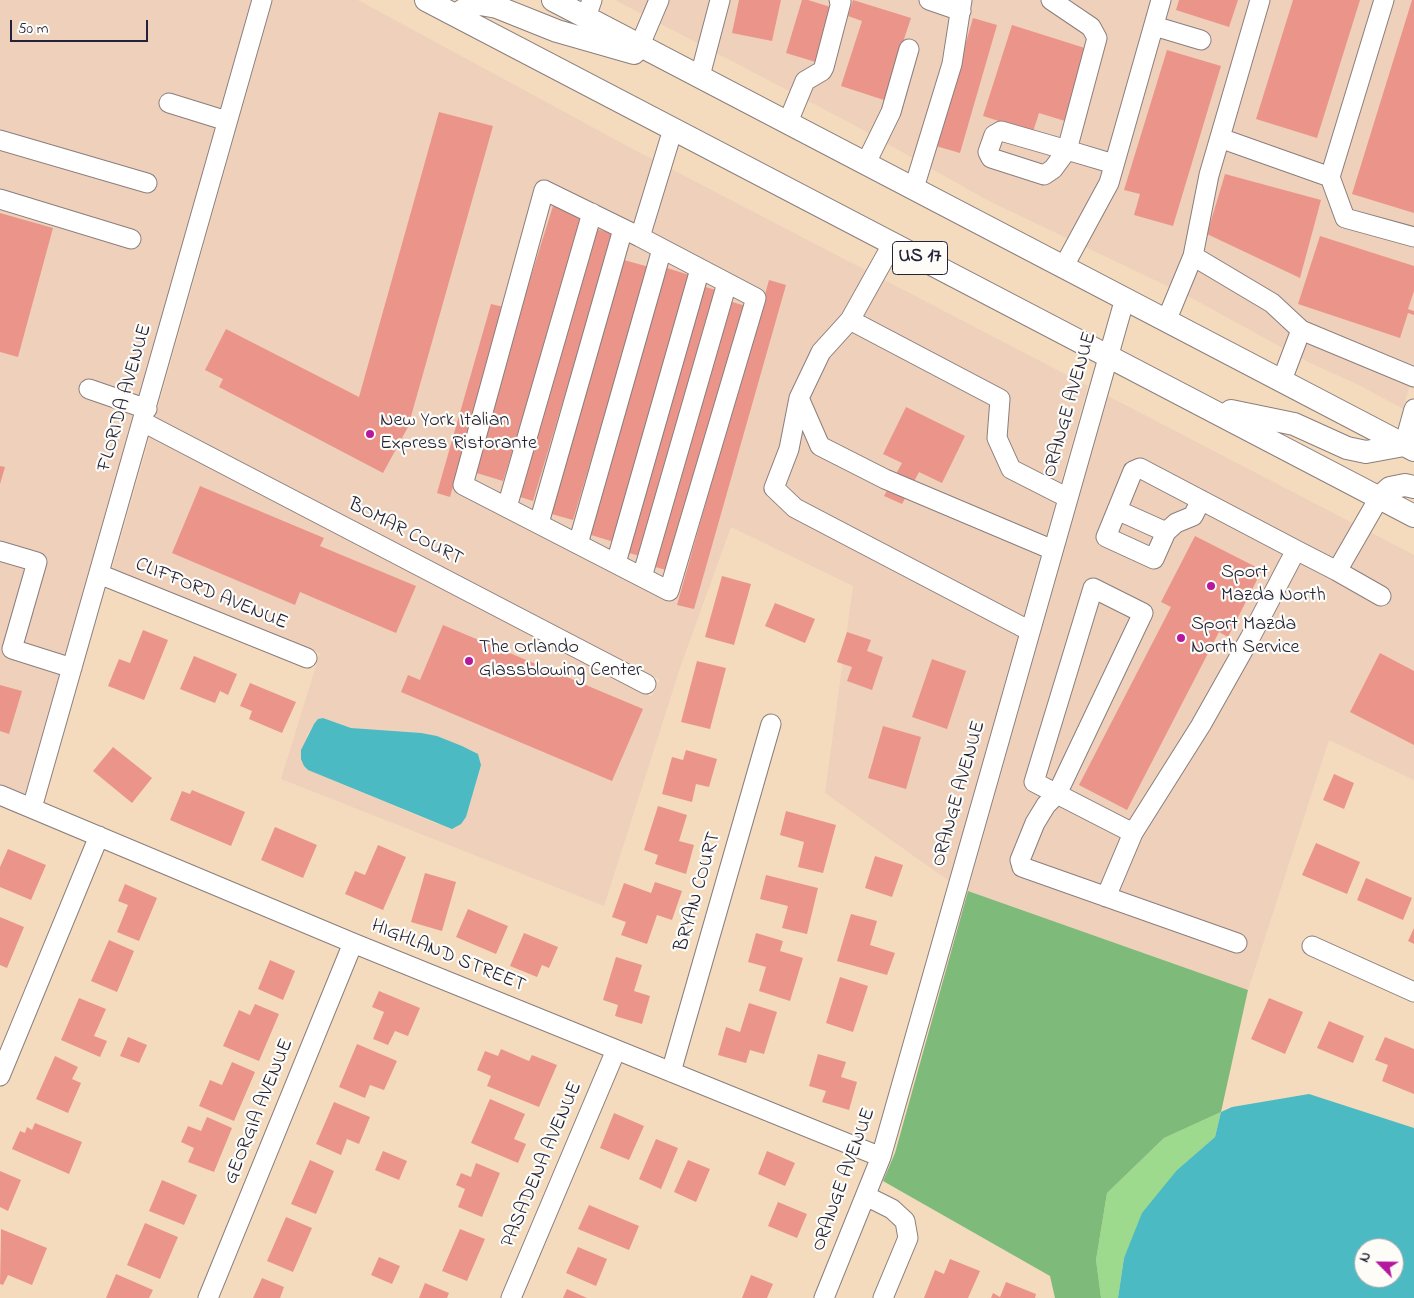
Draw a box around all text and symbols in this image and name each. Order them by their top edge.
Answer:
scale bar [12,10,150,42]
text: 50 m [18,18,48,40]
road number: US 17 [892,242,948,274]
street label: FLORIDA AVENUE [93,322,159,474]
street label: ORANGE AVENUE [1039,329,1103,481]
place label: New York Italian Express Ristorante [380,410,537,457]
marker: New York Italian Express Ristorante [364,428,376,440]
street label: BOMAR COURT [344,494,466,572]
street label: CLIFFORD AVENUE [131,553,291,637]
place label: Sport Mazda North [1221,562,1326,609]
marker: Sport Mazda North [1205,580,1217,592]
place label: Sport Mazda North Service [1191,614,1299,661]
marker: Sport Mazda North Service [1175,632,1187,644]
place label: The Orlando Glassblowing Center [479,637,642,684]
marker: The Orlando Glassblowing Center [463,655,475,667]
street label: ORANGE AVENUE [928,718,992,870]
street label: BRYAN COURT [670,829,728,955]
street label: HIGHLAND STREET [367,915,529,999]
street label: GEORGIA AVENUE [220,1036,300,1188]
street label: PASADENA AVENUE [497,1079,589,1251]
street label: ORANGE AVENUE [808,1105,882,1255]
north arrow [1354,1238,1404,1288]
text: N [1354,1249,1377,1266]

